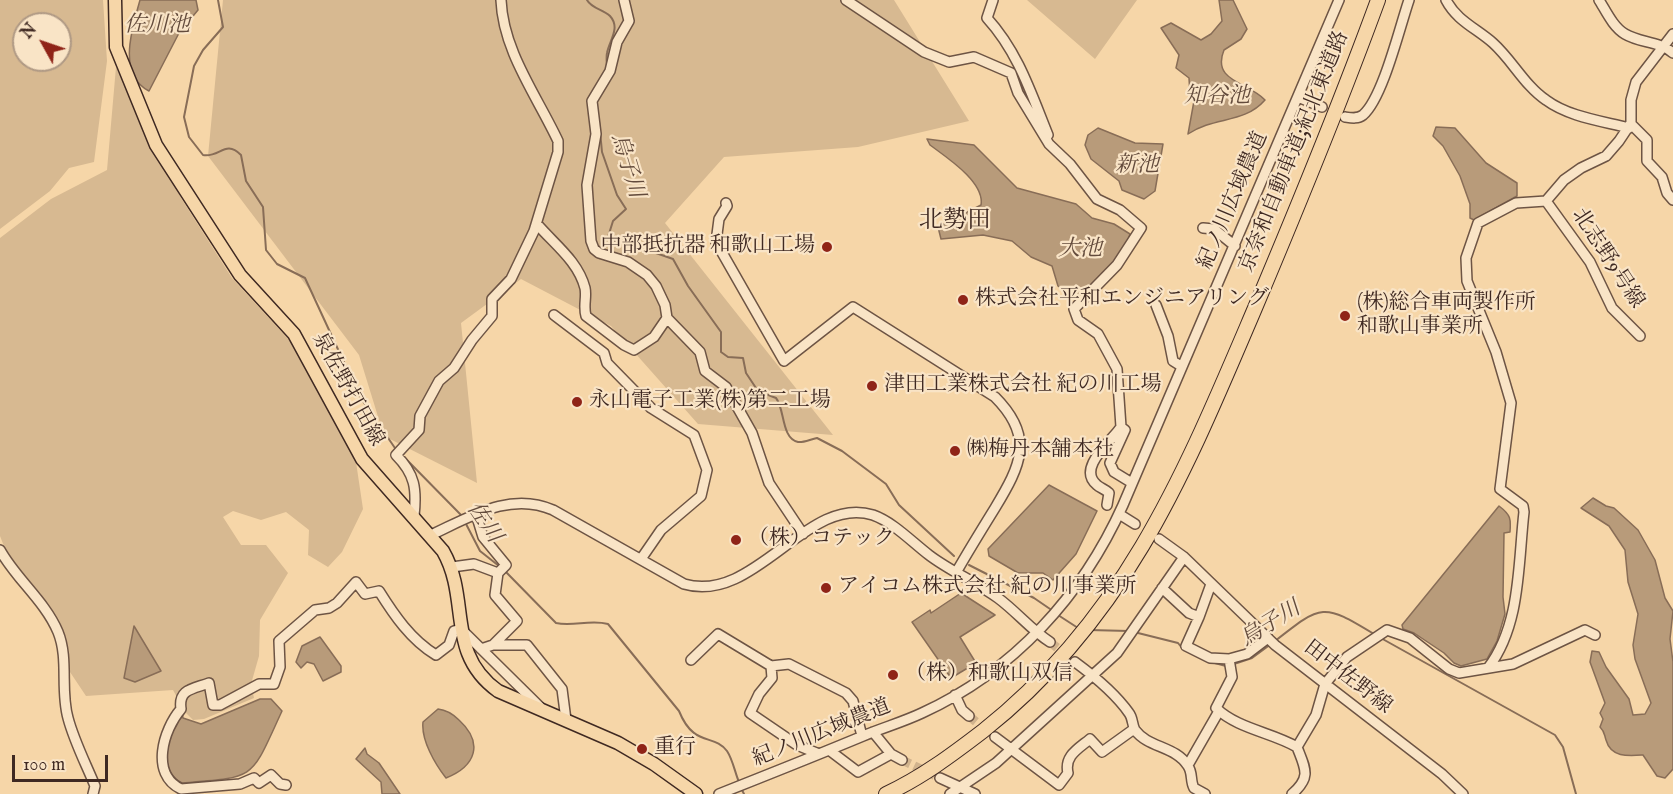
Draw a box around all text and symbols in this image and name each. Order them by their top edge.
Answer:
north arrow [12,12,72,72]
water label: 佐川池 [124,13,190,39]
text: N [18,20,42,43]
street label: 京奈和自動車道;紀北東道路 [1235,28,1355,276]
water label: 知谷池 [1184,84,1250,110]
street label: 紀ノ川広域農道 [1194,128,1274,274]
water label: 烏子川 [604,131,648,201]
water label: 新池 [1115,153,1159,179]
street label: 北志野9号線 [1565,204,1649,314]
district label: 北勢田 [919,208,991,236]
place label: 中部抵抗器 和歌山工場 [600,234,815,260]
water label: 大池 [1058,237,1102,263]
marker: 中部抵抗器 和歌山工場 [820,240,834,254]
place label: 株式会社平和エンジニアリング [975,287,1269,313]
place label: (株)総合車両製作所 和歌山事業所 [1357,291,1536,341]
marker: 株式会社平和エンジニアリング [956,293,970,307]
marker: (株)総合車両製作所 和歌山事業所 [1338,309,1352,323]
street label: 泉佐野打田線 [305,329,389,451]
place label: 津田工業株式会社 紀の川工場 [884,373,1162,399]
marker: 津田工業株式会社 紀の川工場 [865,379,879,393]
place label: 永山電子工業(株)第二工場 [589,389,831,415]
marker: 永山電子工業(株)第二工場 [570,395,584,409]
place label: ㈱梅丹本舗本社 [967,438,1114,464]
marker: ㈱梅丹本舗本社 [948,444,962,458]
water label: 佐川 [460,497,506,549]
place label: （株）コテック [748,527,895,553]
marker: （株）コテック [729,533,743,547]
place label: アイコム株式会社 紀の川事業所 [838,575,1137,601]
marker: アイコム株式会社 紀の川事業所 [819,581,833,595]
water label: 烏子川 [1236,596,1306,654]
street label: 田中佐野線 [1298,636,1396,720]
place label: （株）和歌山双信 [905,662,1073,688]
marker: （株）和歌山双信 [886,668,900,682]
street label: 紀ノ川広域農道 [749,695,895,773]
place label: 重行 [654,736,696,762]
marker: 重行 [635,742,649,756]
scale bar [15,743,111,781]
text: 100 m [23,754,65,777]

